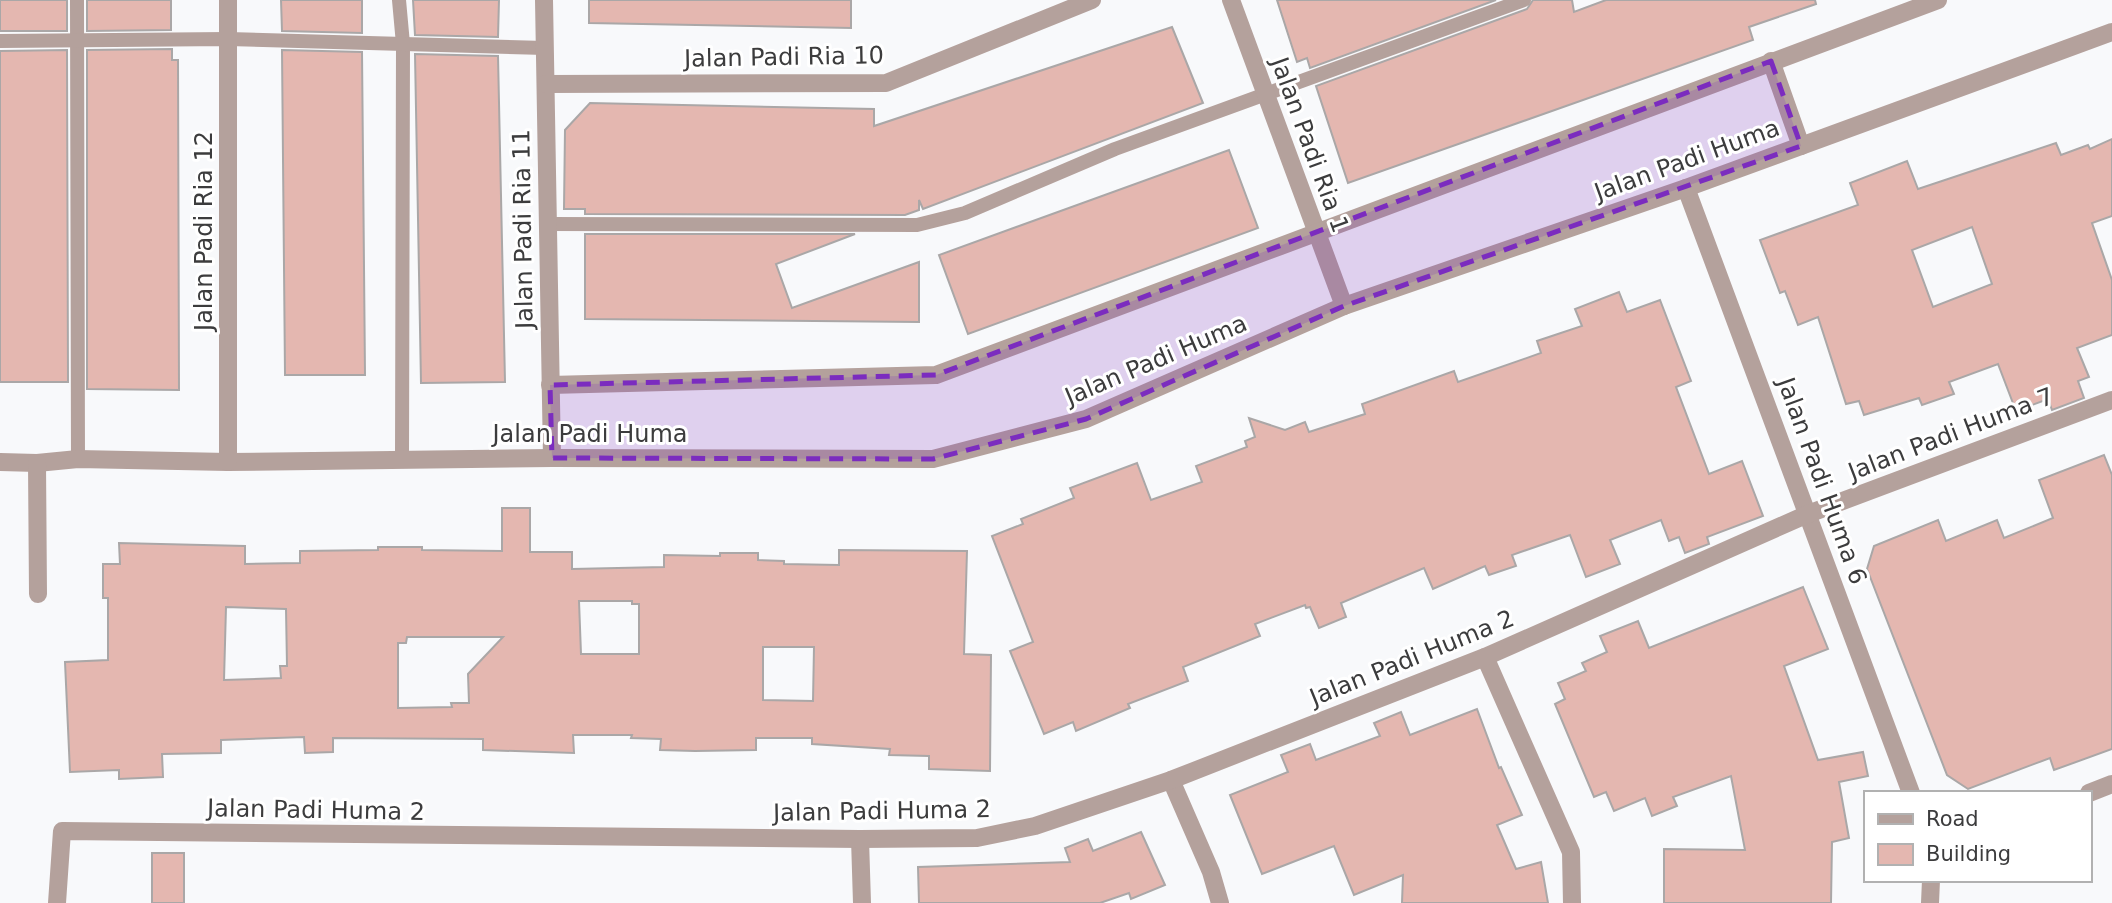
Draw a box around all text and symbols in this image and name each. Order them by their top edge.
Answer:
street label: Jalan Padi Ria 10 [682,41,884,73]
street label: Jalan Padi Ria 1 [1265,52,1355,237]
street label: Jalan Padi Huma [1589,114,1783,207]
street label: Jalan Padi Ria 11 [507,129,539,331]
street label: Jalan Padi Ria 12 [190,131,218,333]
street label: Jalan Padi Huma [1059,309,1251,412]
street label: Jalan Padi Huma 6 [1771,372,1872,588]
street label: Jalan Padi Huma 7 [1842,382,2058,487]
street label: Jalan Padi Huma [491,420,687,448]
street label: Jalan Padi Huma 2 [1304,604,1518,713]
legend [1864,791,2091,882]
street label: Jalan Padi Huma 2 [205,794,425,826]
street label: Jalan Padi Huma 2 [771,795,991,827]
text: Road [1926,807,1979,831]
text: Building [1926,842,2011,866]

